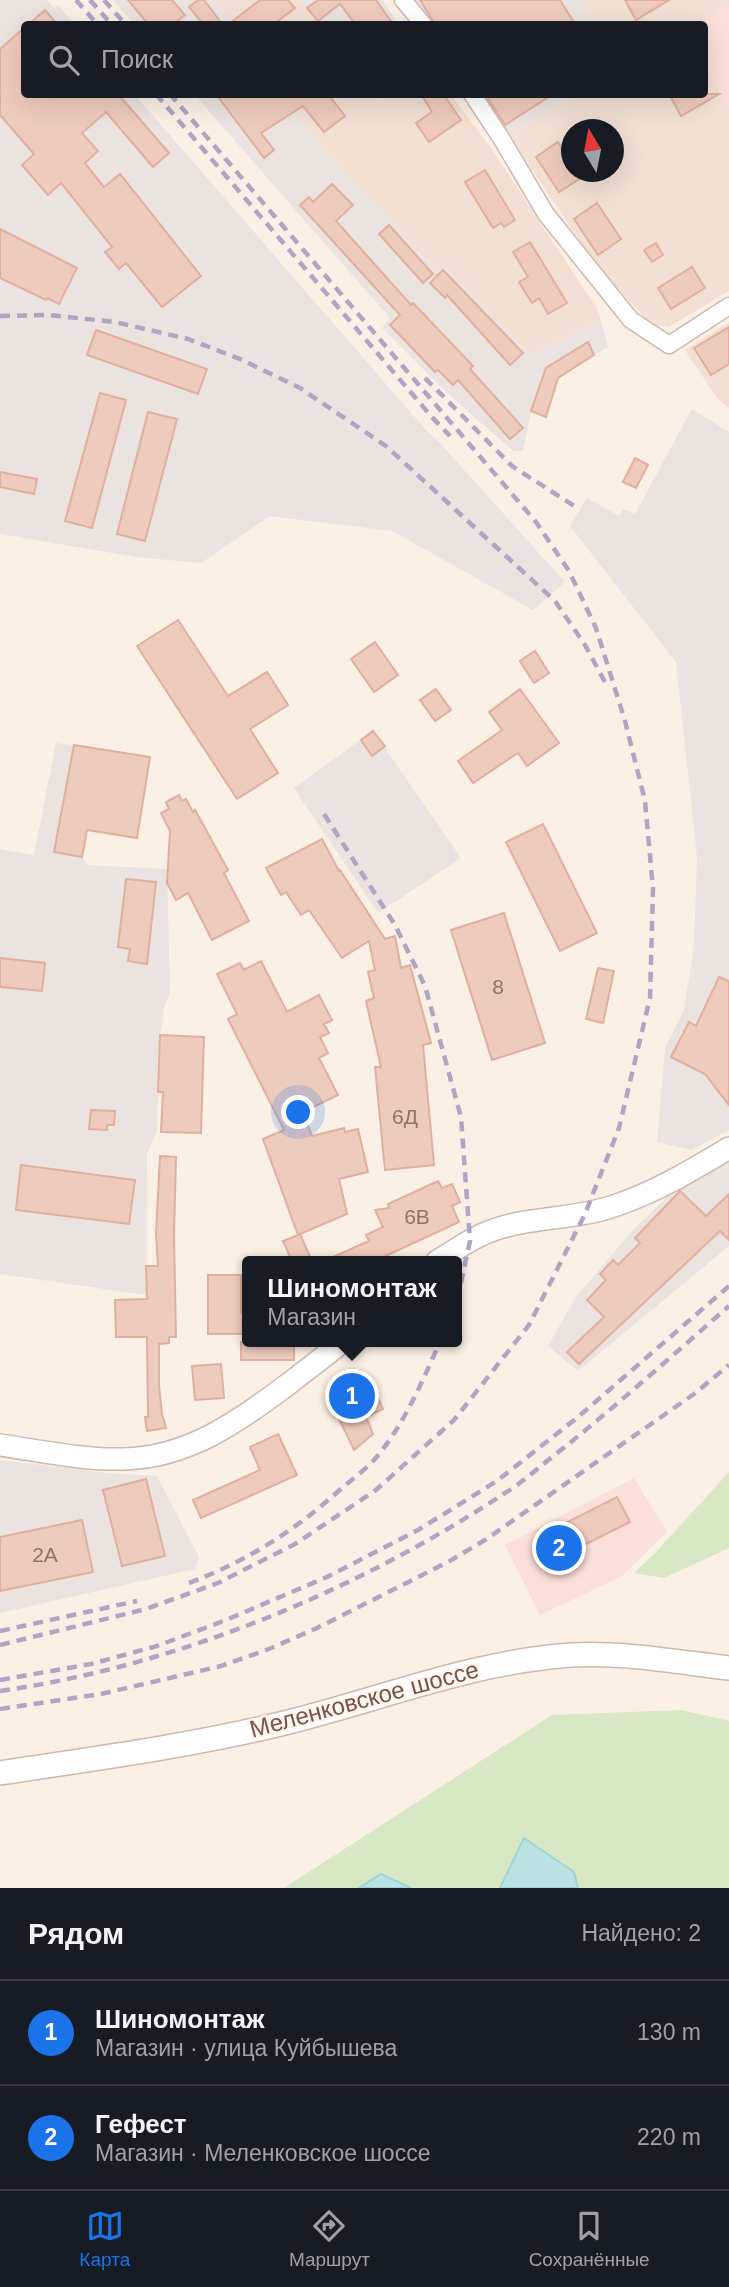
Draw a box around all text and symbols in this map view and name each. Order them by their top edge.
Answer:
search box [21,21,708,98]
icon: search [45,41,83,79]
text: Поиск [101,44,173,74]
north arrow [561,119,624,182]
house number: 8 [492,975,504,998]
your location [281,1095,315,1129]
house number: 6Д [392,1105,418,1128]
house number: 6В [404,1205,430,1228]
popup [242,1256,462,1347]
text: Шиномонтаж [267,1273,437,1303]
text: Магазин [267,1304,356,1330]
pin: 1 [329,1370,375,1422]
pin: 2 [536,1522,582,1574]
house number: 2А [32,1543,58,1566]
street label: Меленковское шоссе [246,1655,482,1743]
text: Рядом [28,1917,124,1950]
text: Найдено: 2 [581,1920,701,1946]
text: Шиномонтаж [95,2004,264,2034]
text: 1 [45,2019,57,2045]
text: 130 m [637,2019,701,2045]
text: Магазин · улица Куйбышева [95,2035,397,2061]
text: Гефест [95,2109,187,2139]
text: 2 [45,2124,57,2150]
text: 220 m [637,2124,701,2150]
text: Магазин · Меленковское шоссе [95,2140,430,2166]
tab: Карта [79,2207,130,2271]
tab: Маршрут [289,2207,370,2271]
tab: Сохранённые [529,2207,650,2271]

